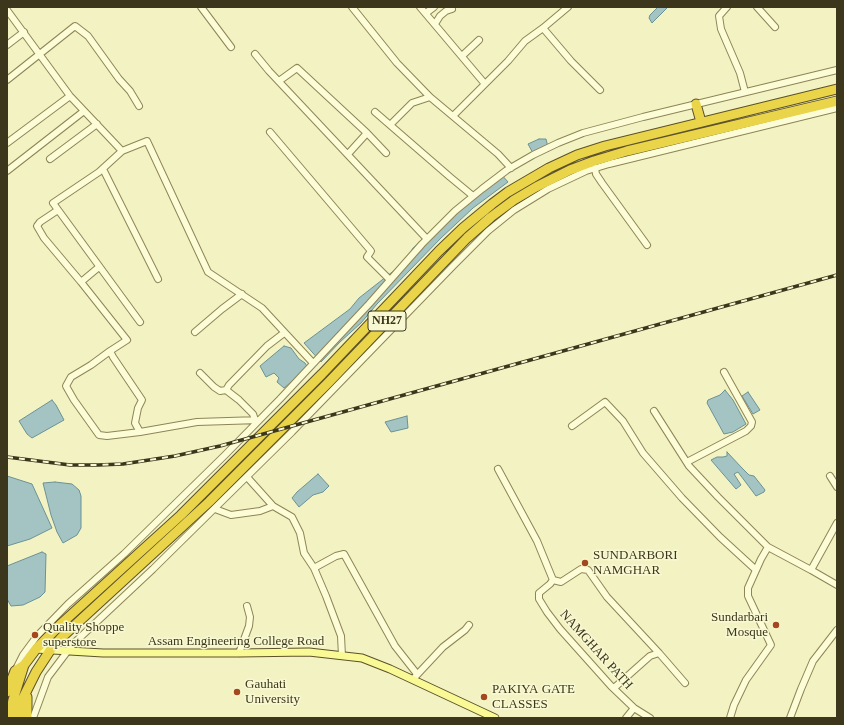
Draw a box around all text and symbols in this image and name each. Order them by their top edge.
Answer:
road number: NH27 [368,311,406,331]
place label: SUNDARBORI NAMGHAR [593,548,678,579]
marker: SUNDARBORI NAMGHAR [580,558,590,568]
street label: NAMGHAR PATH [556,607,636,693]
place label: Sundarbari Mosque [711,610,768,641]
place label: Quality Shoppe superstore [43,620,124,651]
marker: Sundarbari Mosque [771,620,781,630]
marker: Quality Shoppe superstore [30,630,40,640]
street label: Assam Engineering College Road [148,634,324,650]
place label: Gauhati University [245,677,300,708]
place label: PAKIYA GATE CLASSES [492,682,575,713]
marker: Gauhati University [232,687,242,697]
marker: PAKIYA GATE CLASSES [479,692,489,702]

